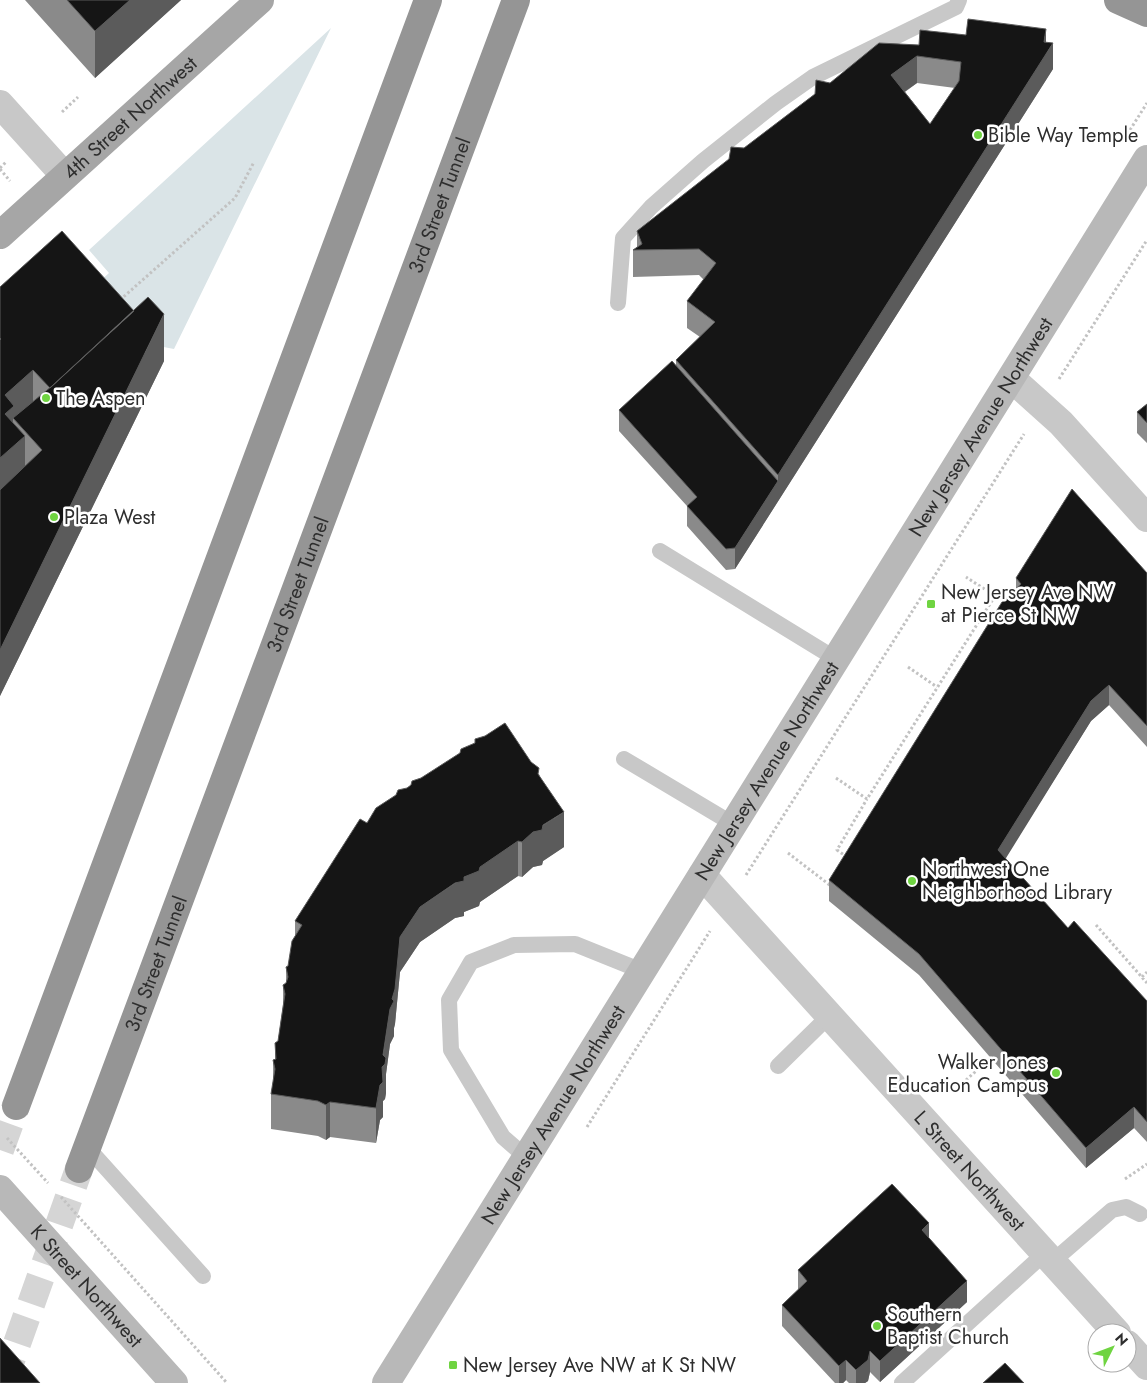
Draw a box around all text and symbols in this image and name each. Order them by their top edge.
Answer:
street label: 4th Street Northwest [57,50,204,186]
place label: Bible Way Temple [988,121,1138,150]
marker: Bible Way Temple [972,129,984,141]
street label: 3rd Street Tunnel [401,133,478,277]
street label: New Jersey Avenue Northwest [902,312,1060,542]
place label: The Aspen [56,384,146,413]
marker: The Aspen [40,392,52,404]
place label: Plaza West [64,503,156,532]
marker: Plaza West [48,511,60,523]
street label: 3rd Street Tunnel [259,513,337,657]
place label: New Jersey Ave NW at Pierce St NW [941,578,1113,630]
marker: New Jersey Ave NW at Pierce St NW [925,598,937,610]
street label: New Jersey Avenue Northwest [688,656,846,886]
place label: Northwest One Neighborhood Library [922,855,1112,907]
marker: Northwest One Neighborhood Library [906,875,918,887]
street label: 3rd Street Tunnel [118,892,195,1036]
street label: New Jersey Avenue Northwest [474,1000,633,1230]
place label: Walker Jones Education Campus [888,1048,1046,1100]
marker: Walker Jones Education Campus [1050,1067,1062,1079]
street label: L Street Northwest [907,1104,1032,1238]
street label: K Street Northwest [24,1218,149,1354]
place label: Southern Baptist Church [887,1300,1009,1352]
marker: Southern Baptist Church [871,1320,883,1332]
north arrow [1087,1323,1137,1373]
text: N [1111,1328,1133,1350]
place label: New Jersey Ave NW at K St NW [463,1351,736,1380]
marker: New Jersey Ave NW at K St NW [447,1359,459,1371]

